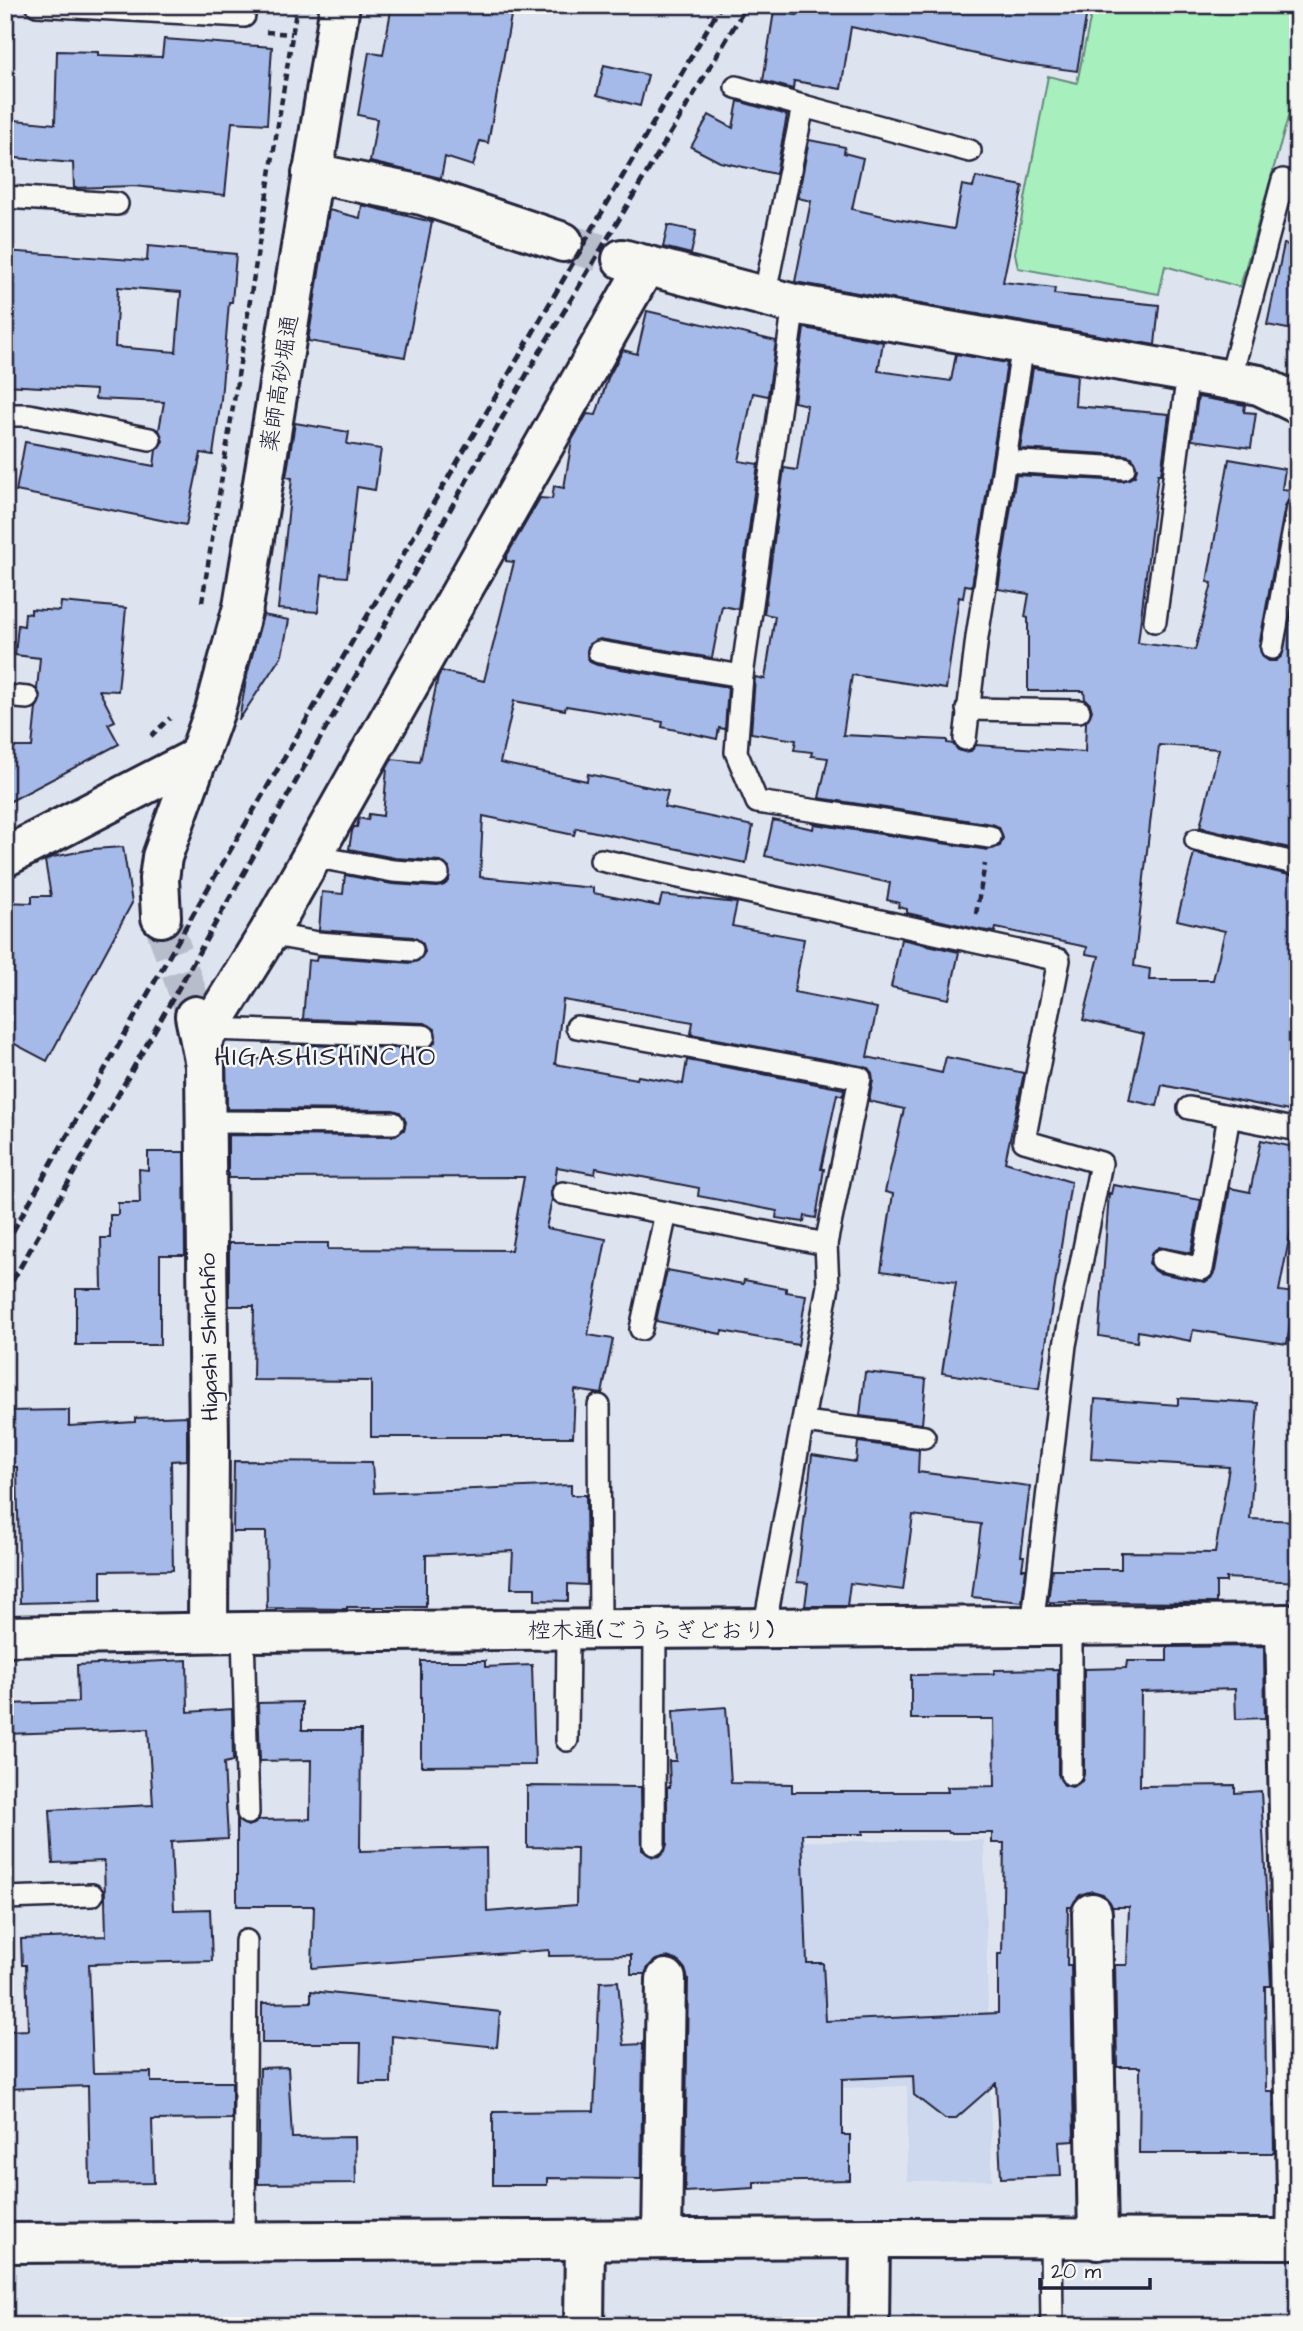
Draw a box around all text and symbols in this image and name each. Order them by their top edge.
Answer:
street label: 薬師高砂堀通 [253,313,307,454]
district label: HIGASHISHINCHO [215,1039,437,1075]
street label: Higashi Shinchño [192,1253,227,1421]
street label: 椌木通(ごうらぎどおり) [528,1615,774,1647]
scale bar [1040,2247,1151,2291]
text: 20 m [1051,2257,1102,2286]

